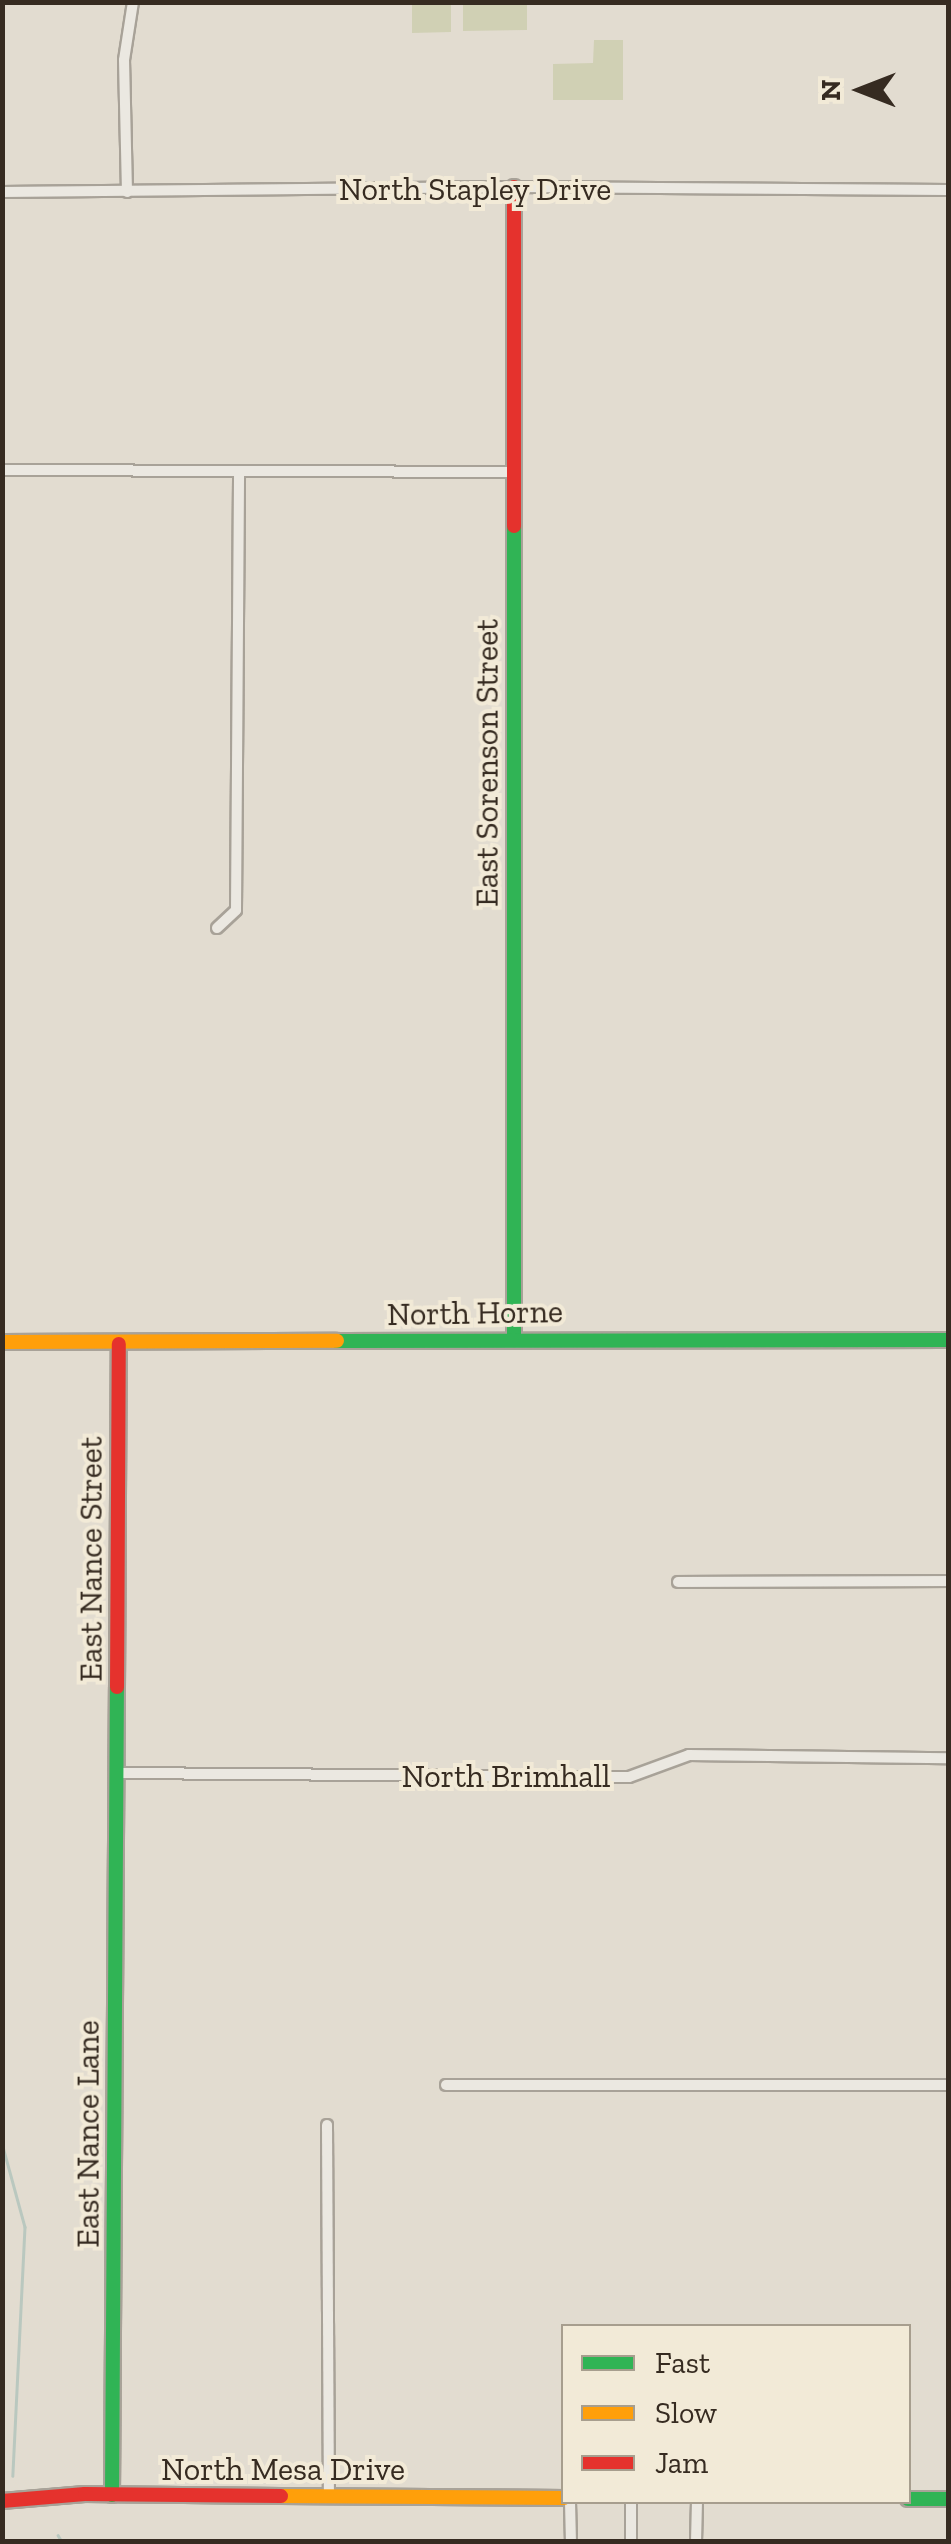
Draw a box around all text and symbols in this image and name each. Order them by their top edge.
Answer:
north arrow [811,40,911,140]
text: N [814,79,847,101]
street label: North Stapley Drive [338,170,612,208]
street label: East Sorenson Street [468,619,506,907]
street label: North Horne [386,1292,564,1334]
street label: East Nance Street [72,1436,110,1682]
street label: North Brimhall [401,1757,611,1795]
street label: East Nance Lane [69,2020,107,2248]
legend [561,2324,911,2504]
text: Fast [655,2345,710,2381]
text: Slow [655,2395,717,2431]
text: Jam [655,2445,708,2481]
street label: North Mesa Drive [161,2450,405,2488]

